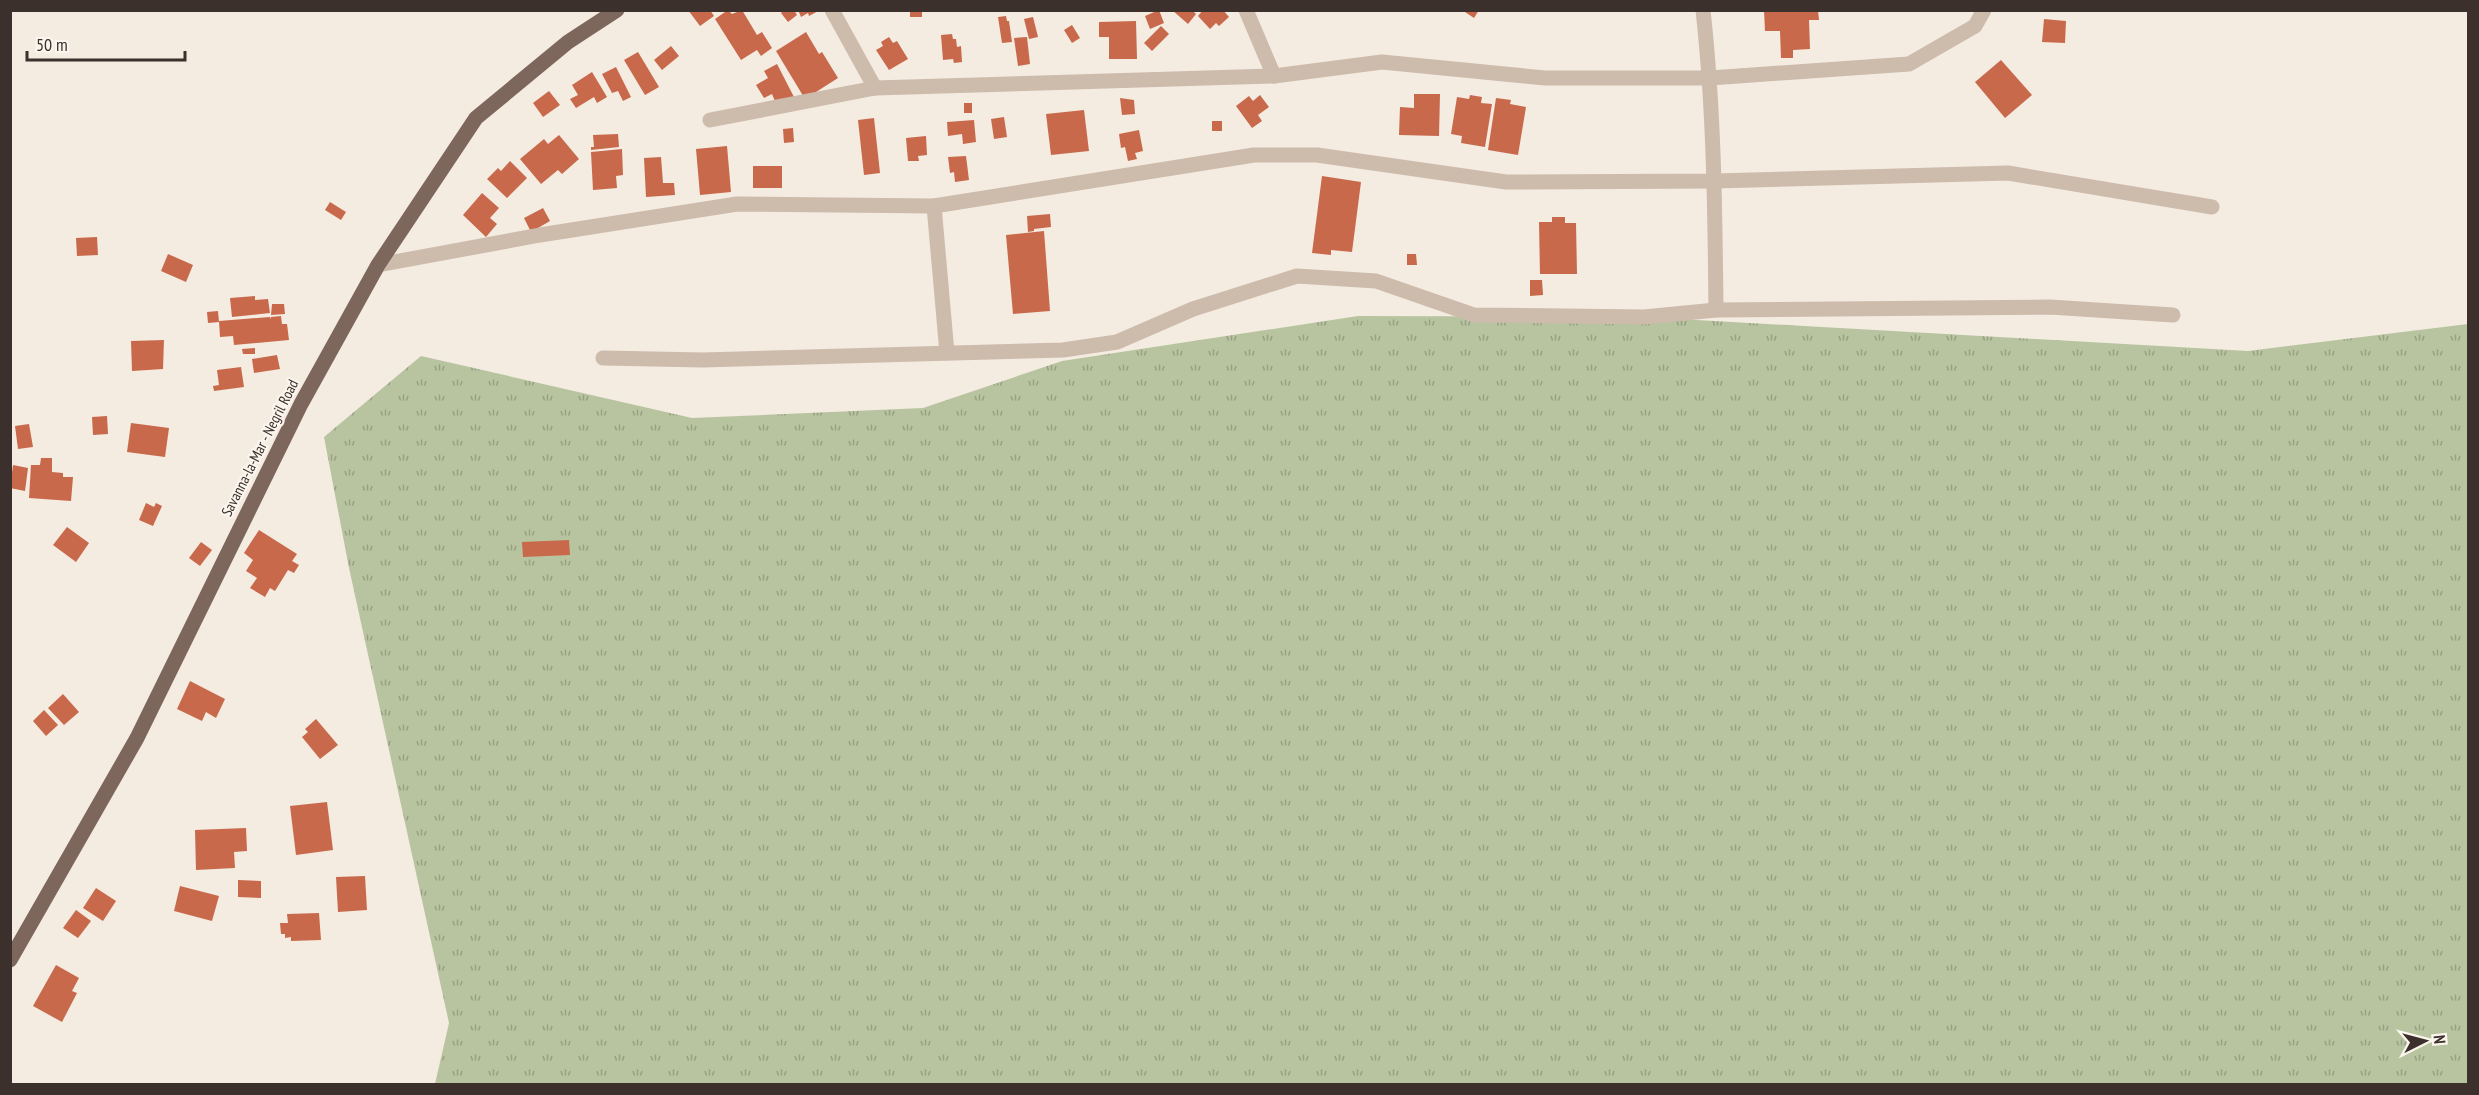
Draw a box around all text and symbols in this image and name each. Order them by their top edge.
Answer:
scale bar [27,24,184,62]
text: 50 m [36,33,68,56]
street label: Savanna-la-Mar - Negril Road [217,376,302,519]
north arrow [2395,1011,2455,1071]
text: N [2430,1034,2450,1045]

